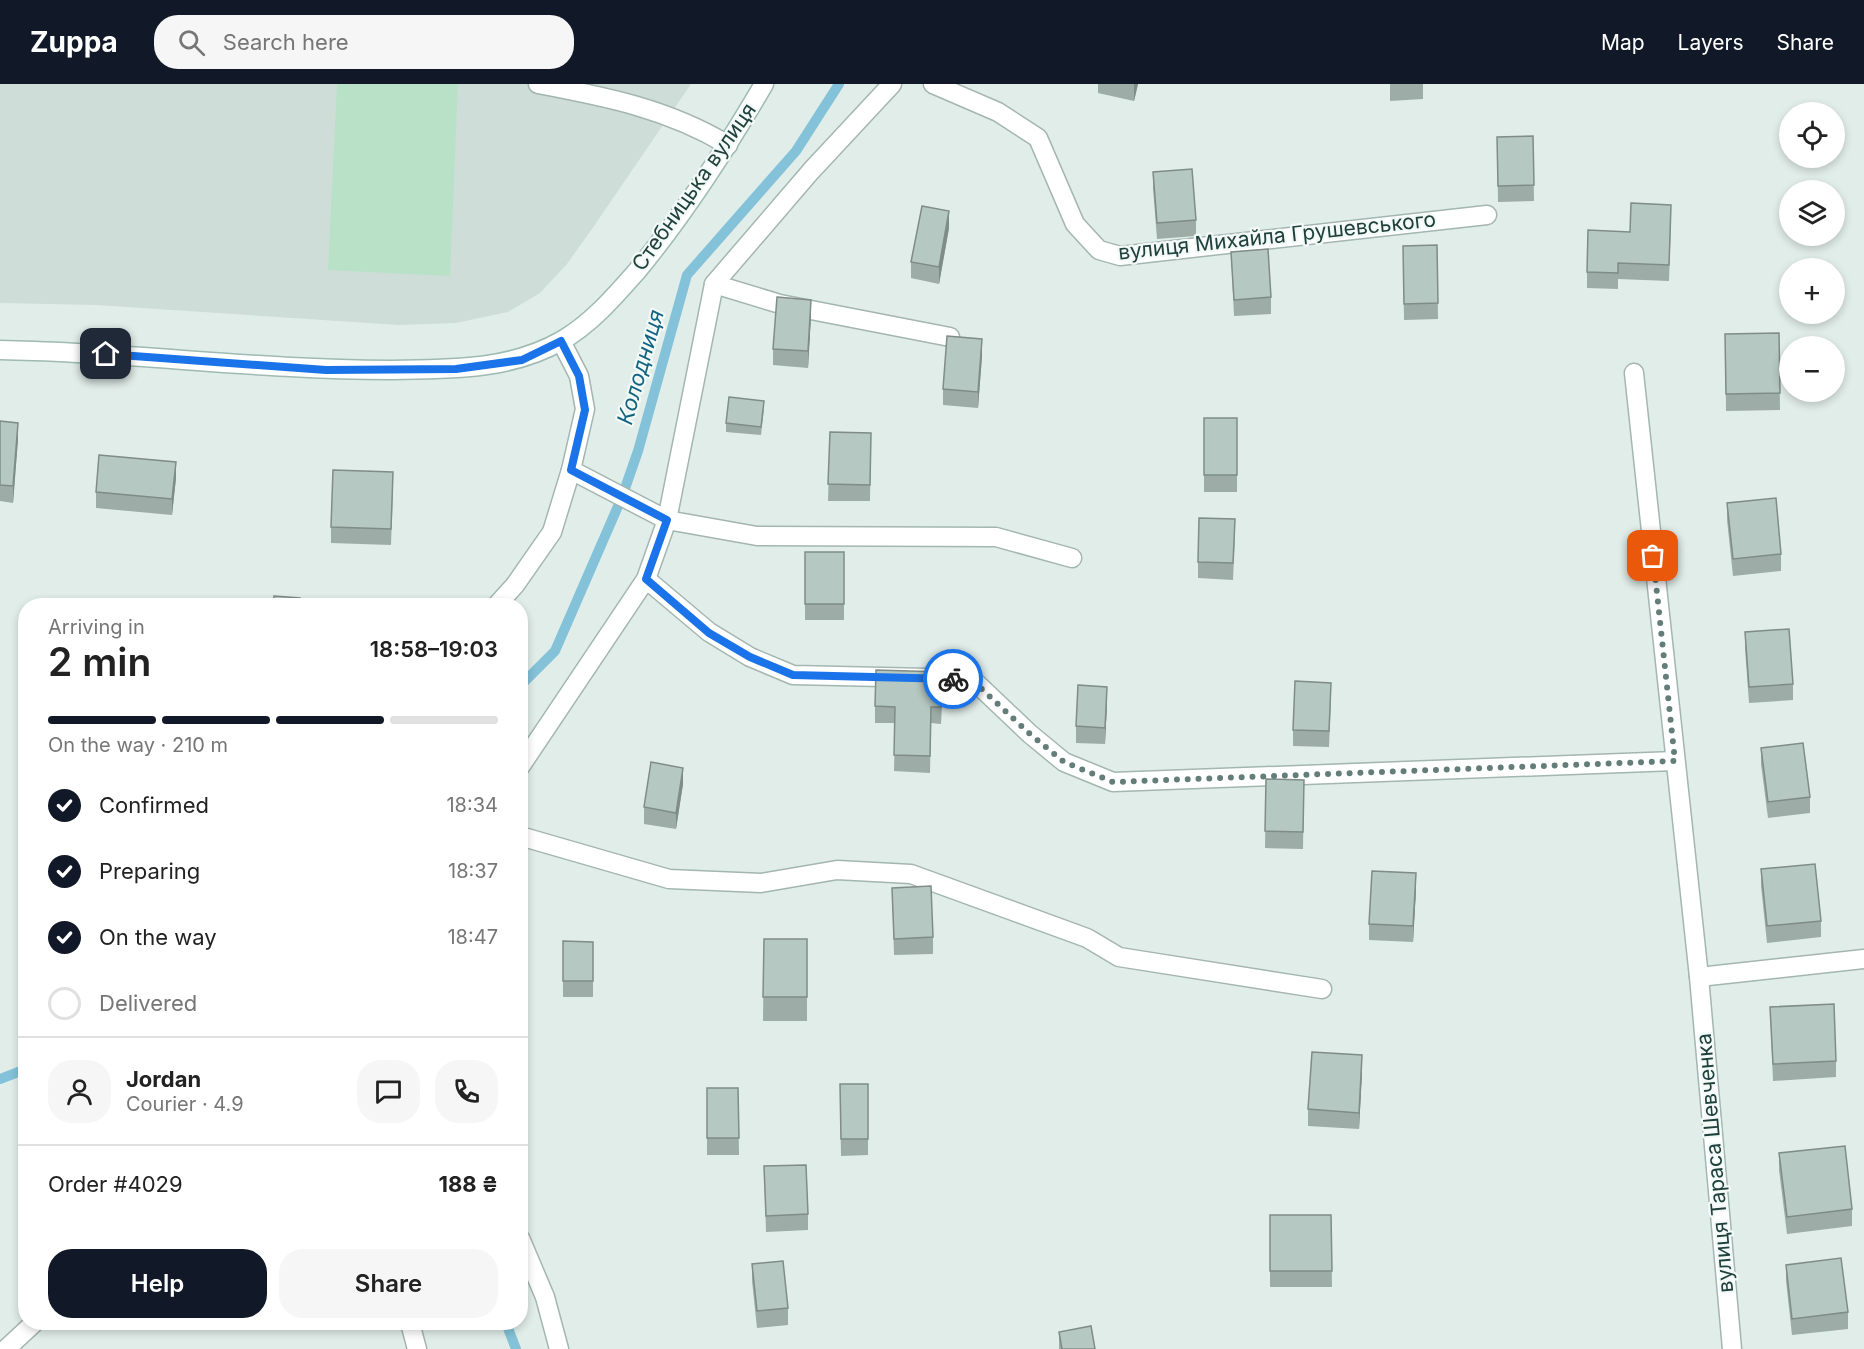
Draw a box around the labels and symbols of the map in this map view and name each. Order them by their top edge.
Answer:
street label: Стебницька вулиця [626,98,761,275]
street label: вулиця Михайла Грушевського [1117,206,1437,265]
water label: Колодниця [611,307,669,427]
pin [80,328,131,379]
pin [1627,530,1678,581]
courier [923,649,983,709]
street label: вулиця Тараса Шевченка [1691,1032,1738,1294]

